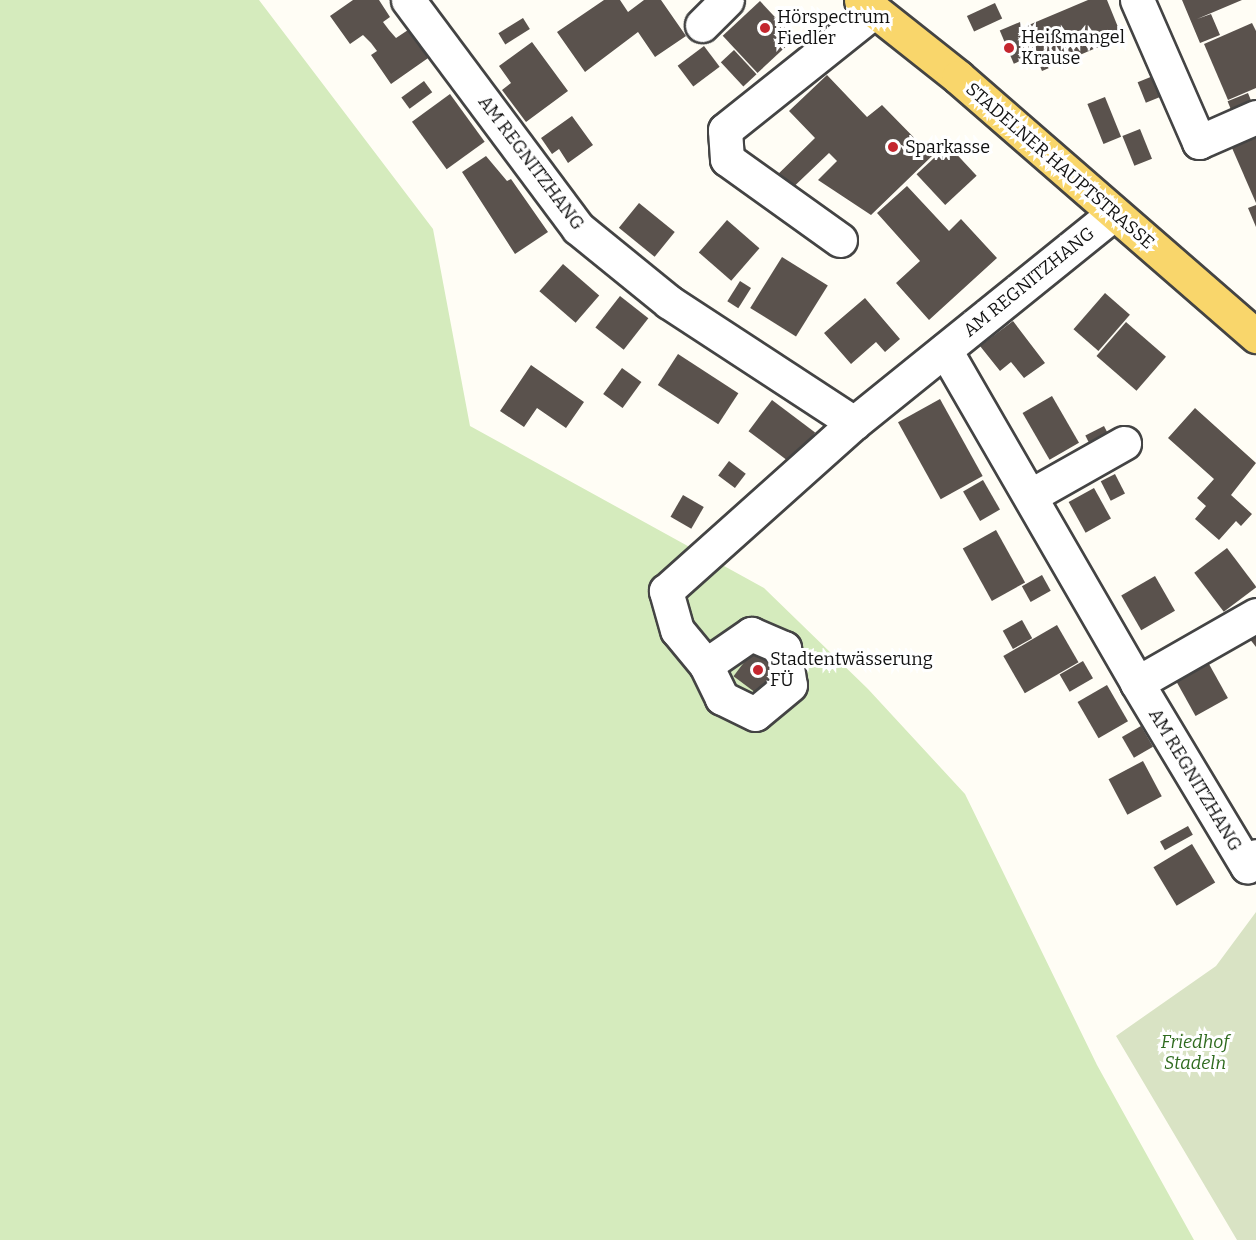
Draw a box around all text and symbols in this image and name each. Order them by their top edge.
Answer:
place label: Hörspectrum Fiedler [777,7,890,50]
marker: Hörspectrum Fiedler [758,21,772,35]
place label: Heißmangel Krause [1021,27,1125,70]
marker: Heißmangel Krause [1002,41,1016,55]
street label: STADELNER HAUPTSTRASSE [961,78,1159,254]
street label: AM REGNITZHANG [474,92,588,234]
place label: Sparkasse [905,136,990,158]
marker: Sparkasse [886,140,900,154]
street label: AM REGNITZHANG [959,223,1099,341]
place label: Stadtentwässerung FÜ [770,649,933,692]
marker: Stadtentwässerung FÜ [751,663,765,677]
street label: AM REGNITZHANG [1144,705,1246,855]
park label: Friedhof Stadeln [1161,1032,1229,1074]

